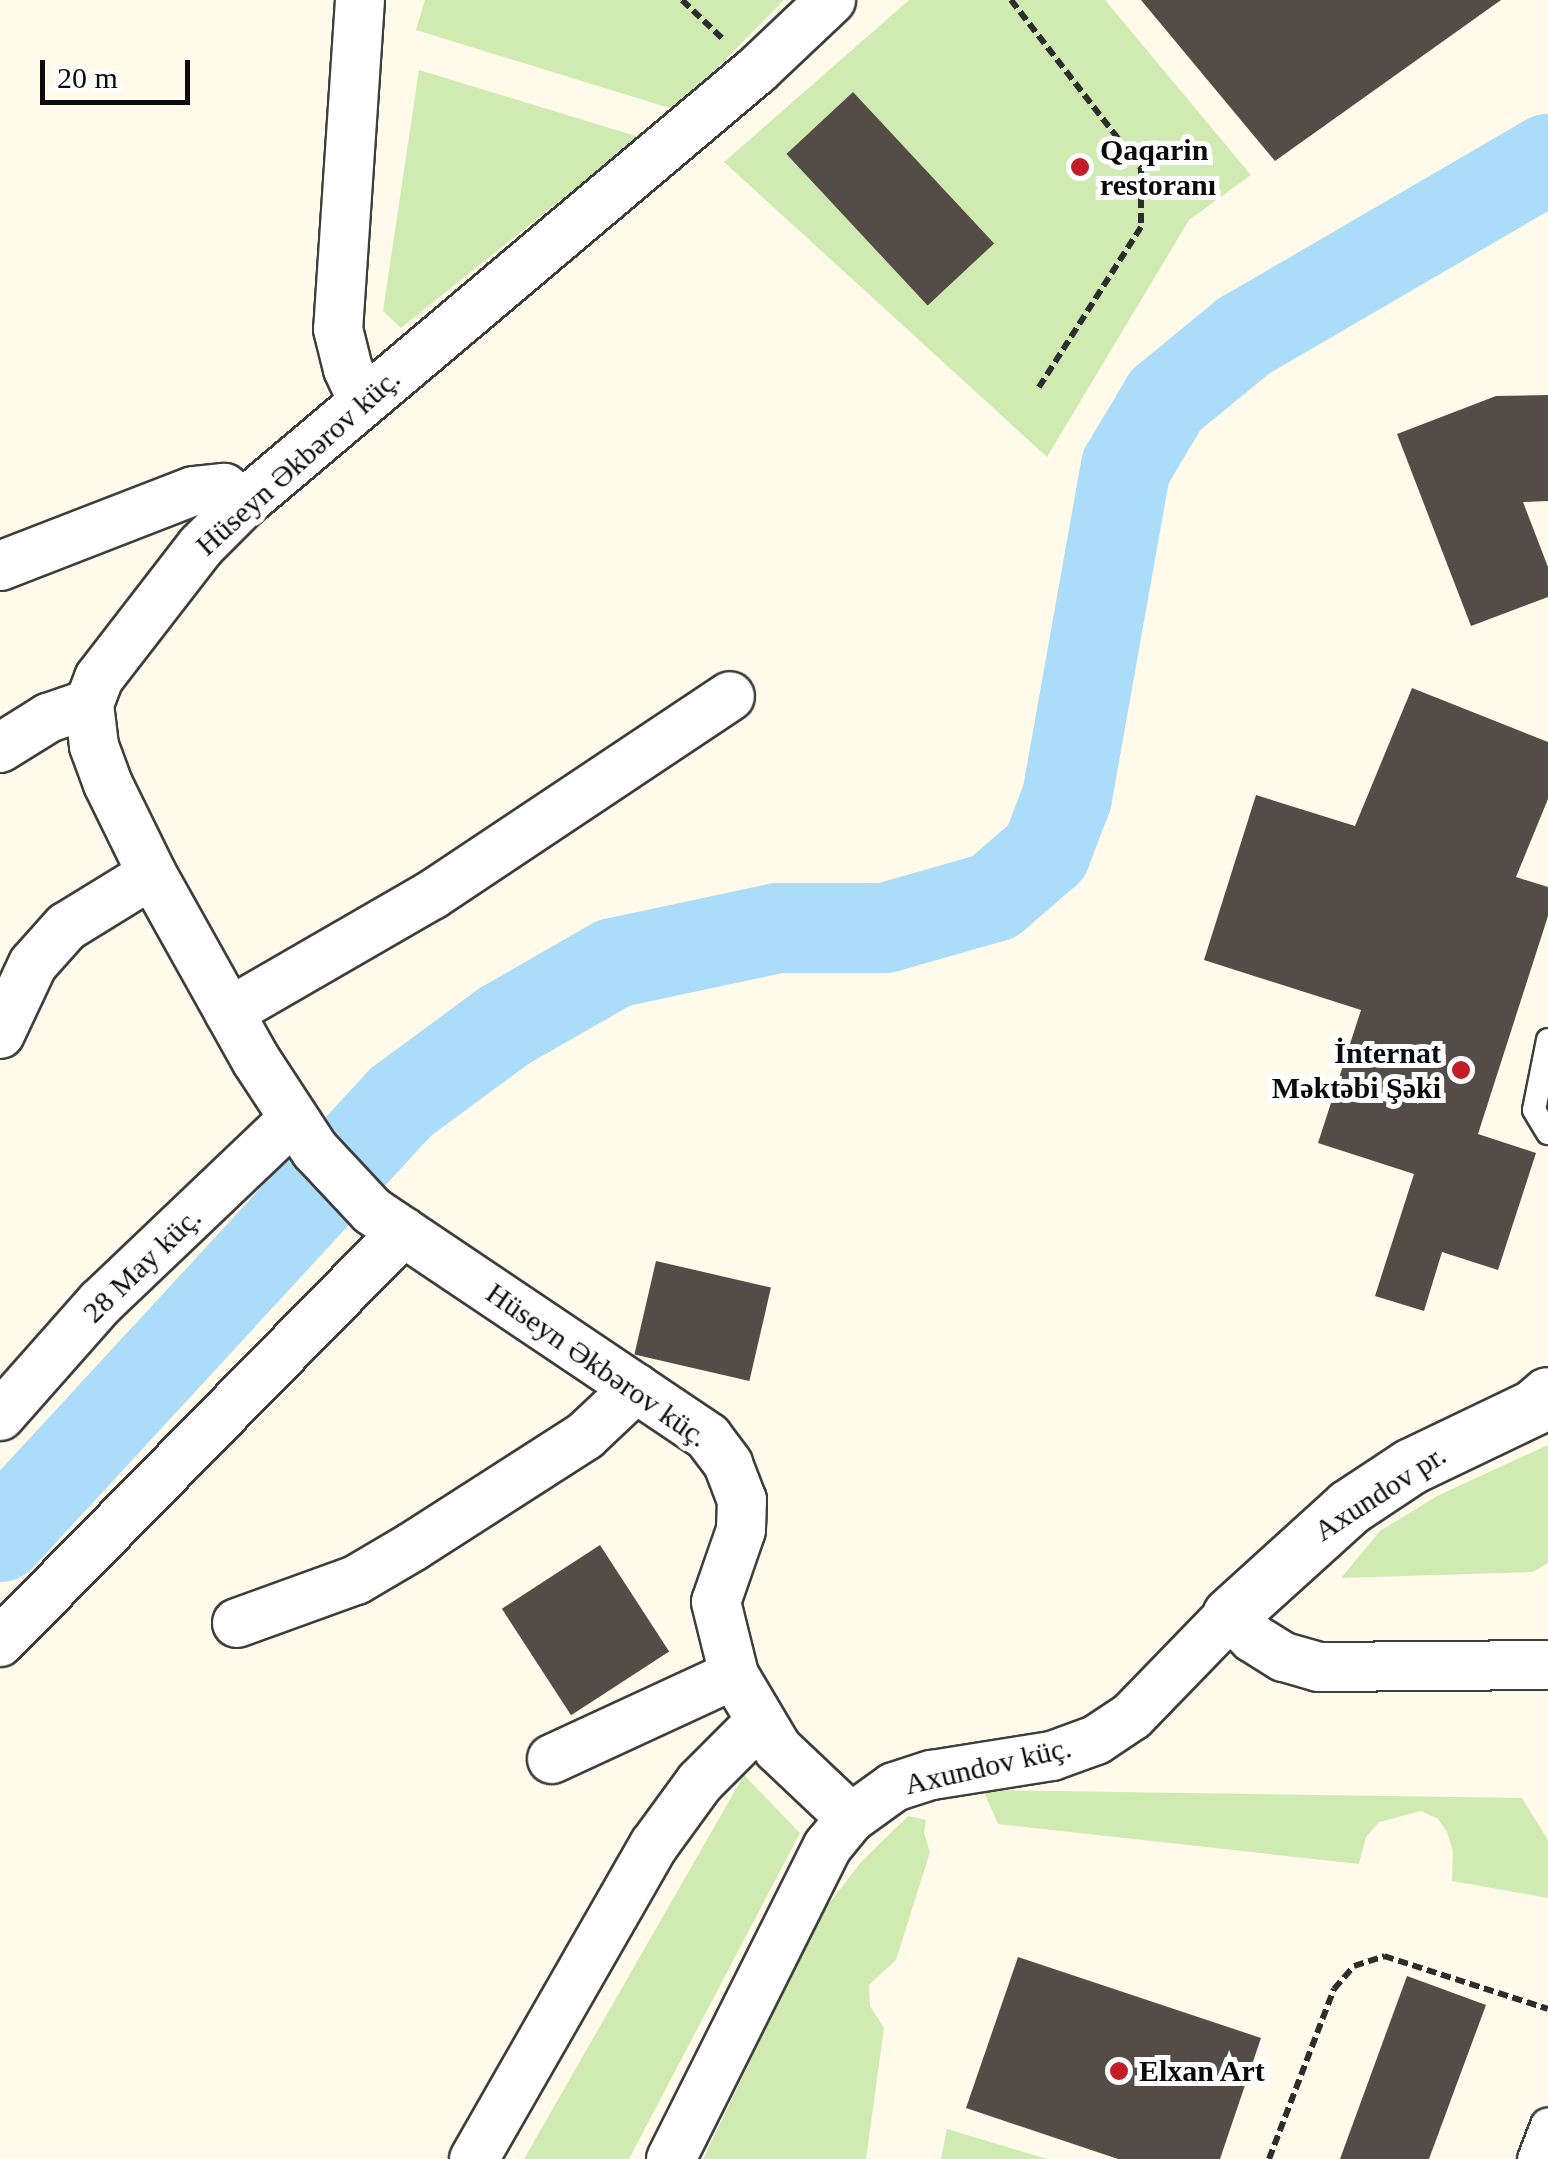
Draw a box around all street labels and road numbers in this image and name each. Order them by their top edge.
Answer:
street label: Hüseyn Əkbərov küç. [188,361,408,563]
street label: 28 May küç. [75,1200,209,1330]
street label: Hüseyn Əkbərov küç. [479,1275,715,1455]
street label: Axundov pr. [1307,1437,1453,1549]
street label: Axundov küç. [901,1729,1075,1803]

